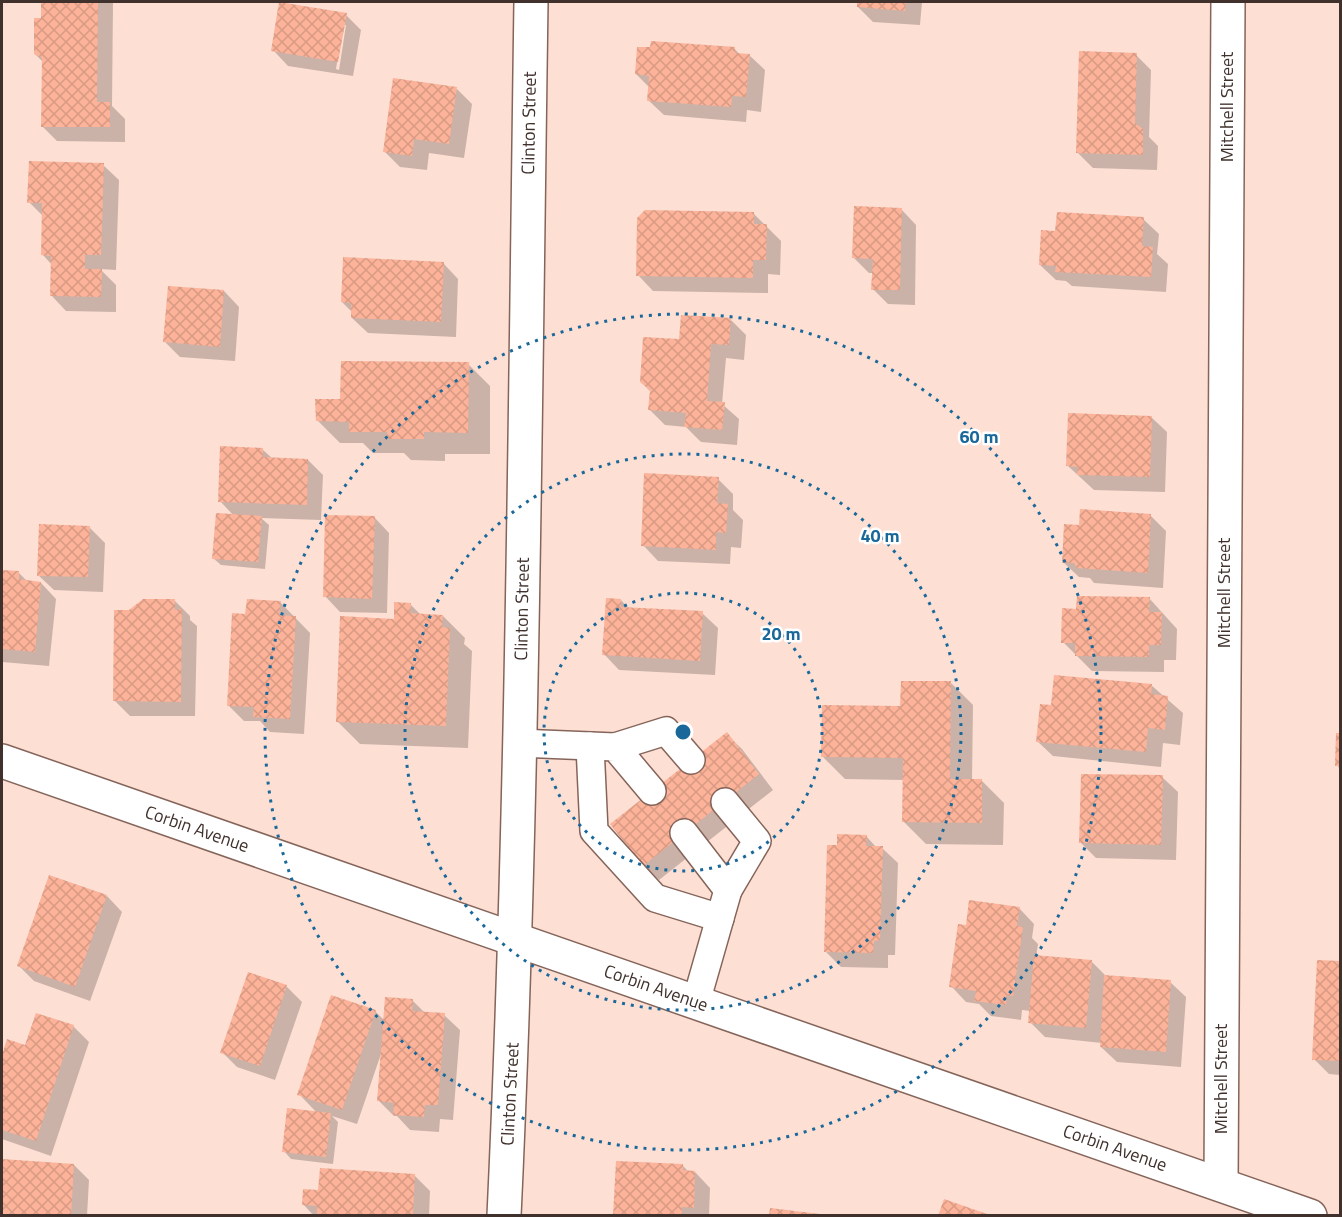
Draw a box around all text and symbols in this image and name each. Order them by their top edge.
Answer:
street label: Mitchell Street [1213,51,1240,162]
street label: Clinton Street [514,70,543,175]
text: 60 m [959,423,999,450]
text: 40 m [860,522,900,549]
street label: Mitchell Street [1210,537,1237,648]
street label: Clinton Street [507,556,536,661]
text: 20 m [761,620,801,647]
centre of rings [673,722,693,742]
street label: Corbin Avenue [141,798,253,859]
street label: Corbin Avenue [600,957,712,1018]
street label: Mitchell Street [1207,1023,1234,1134]
street label: Clinton Street [493,1041,526,1146]
street label: Corbin Avenue [1059,1117,1171,1178]

